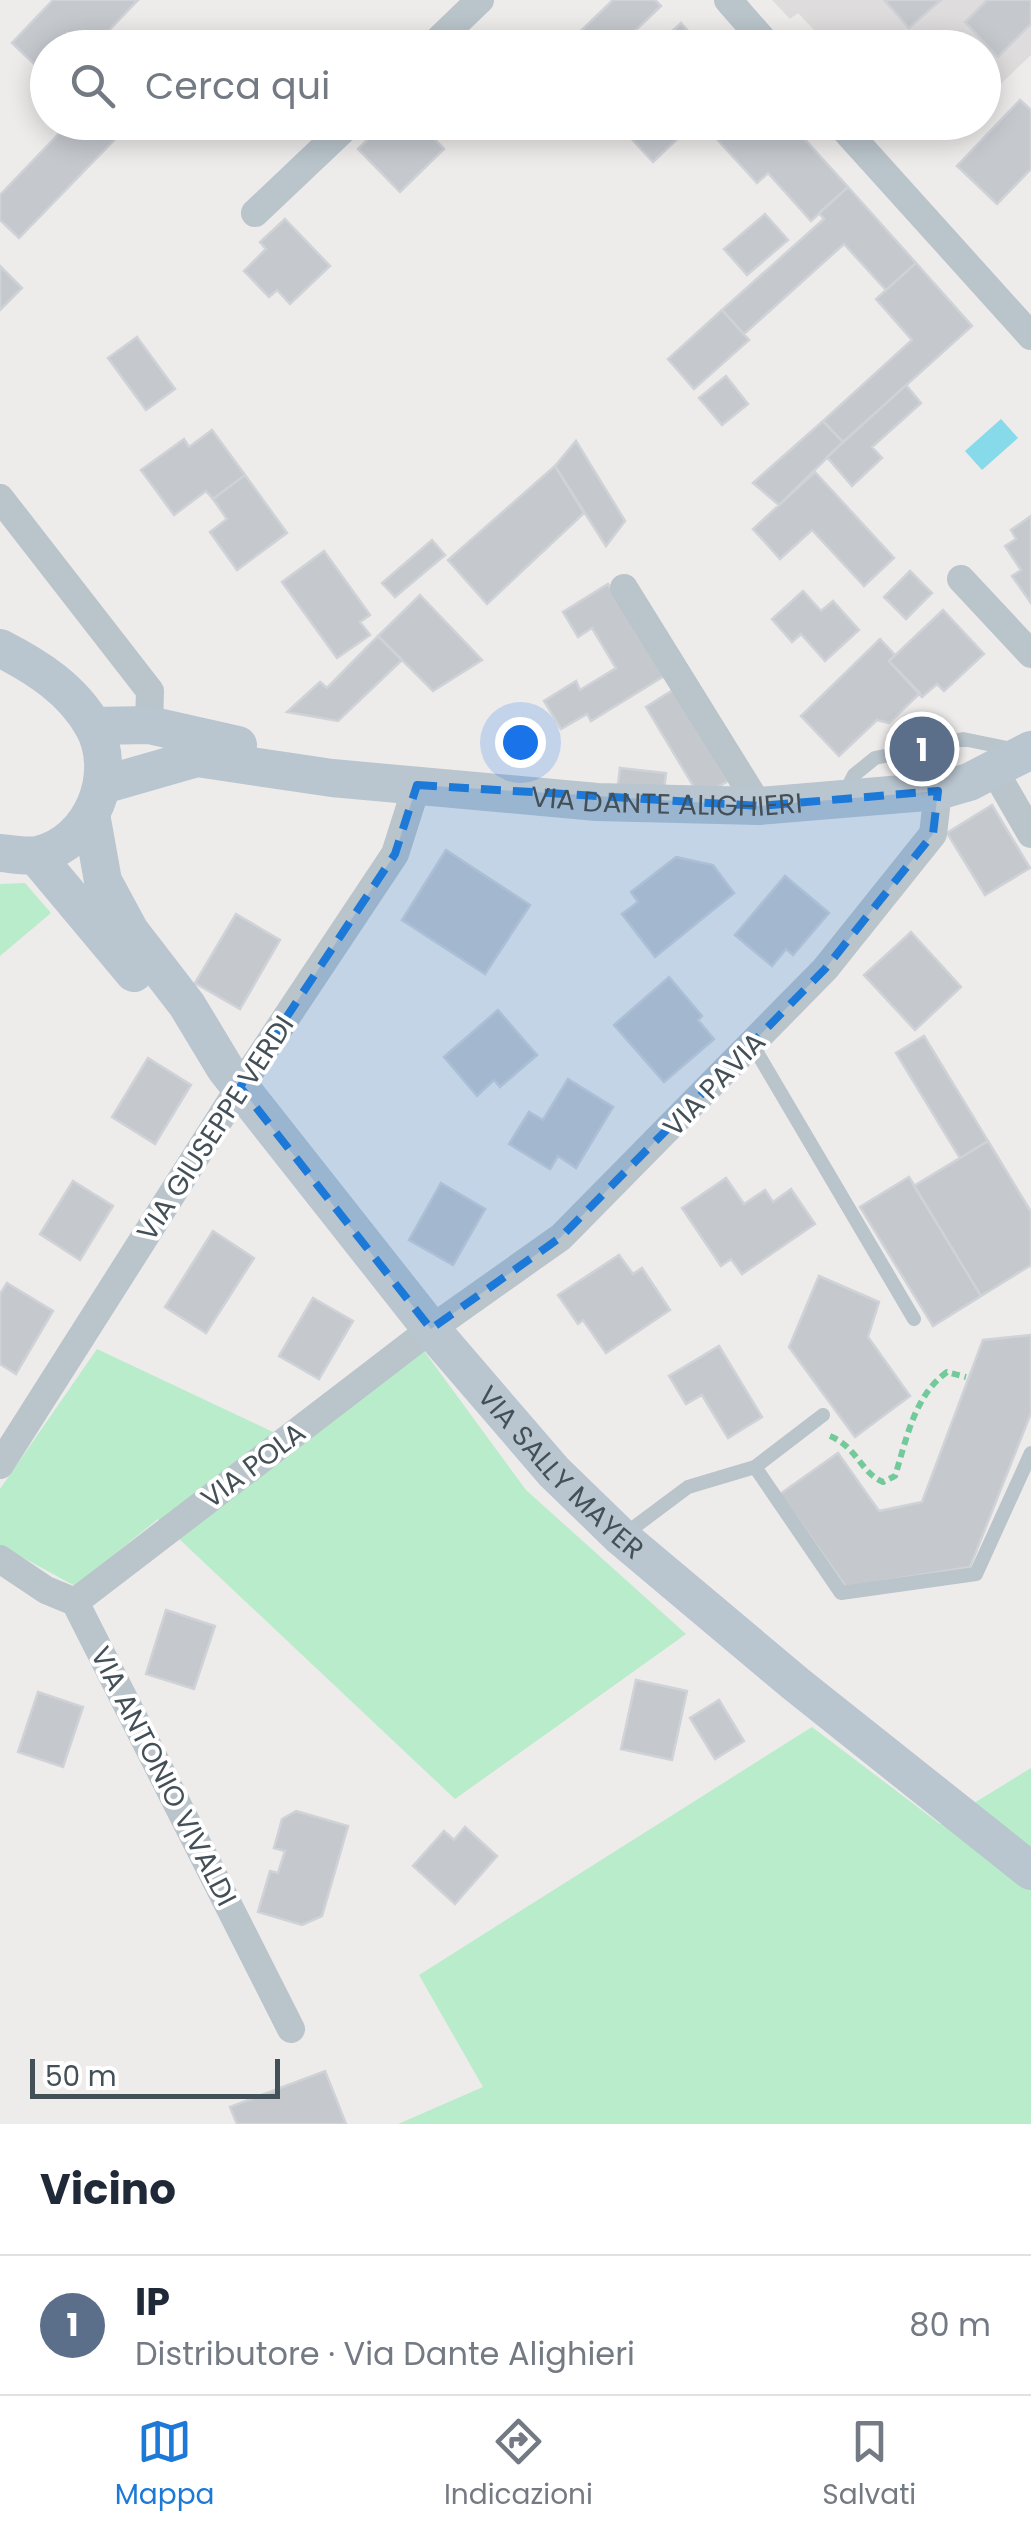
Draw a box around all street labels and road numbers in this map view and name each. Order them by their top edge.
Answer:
street label: VIA DANTE ALIGHIERI [529,777,804,826]
street label: VIA GIUSEPPE VERDI [128,1008,303,1249]
street label: VIA PAVIA [655,1023,774,1145]
street label: VIA SALLY MAYER [468,1378,652,1568]
street label: VIA POLA [193,1413,313,1517]
street label: VIA ANTONIO VIVALDI [81,1640,246,1913]

